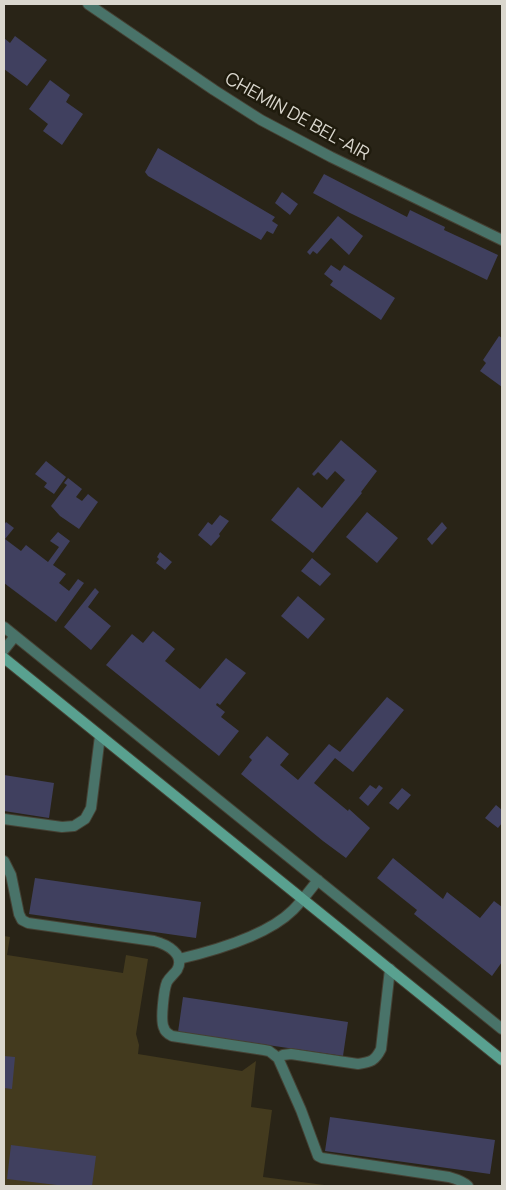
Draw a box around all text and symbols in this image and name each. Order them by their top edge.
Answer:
street label: CHEMIN DE BEL-AIR [221,68,373,166]

